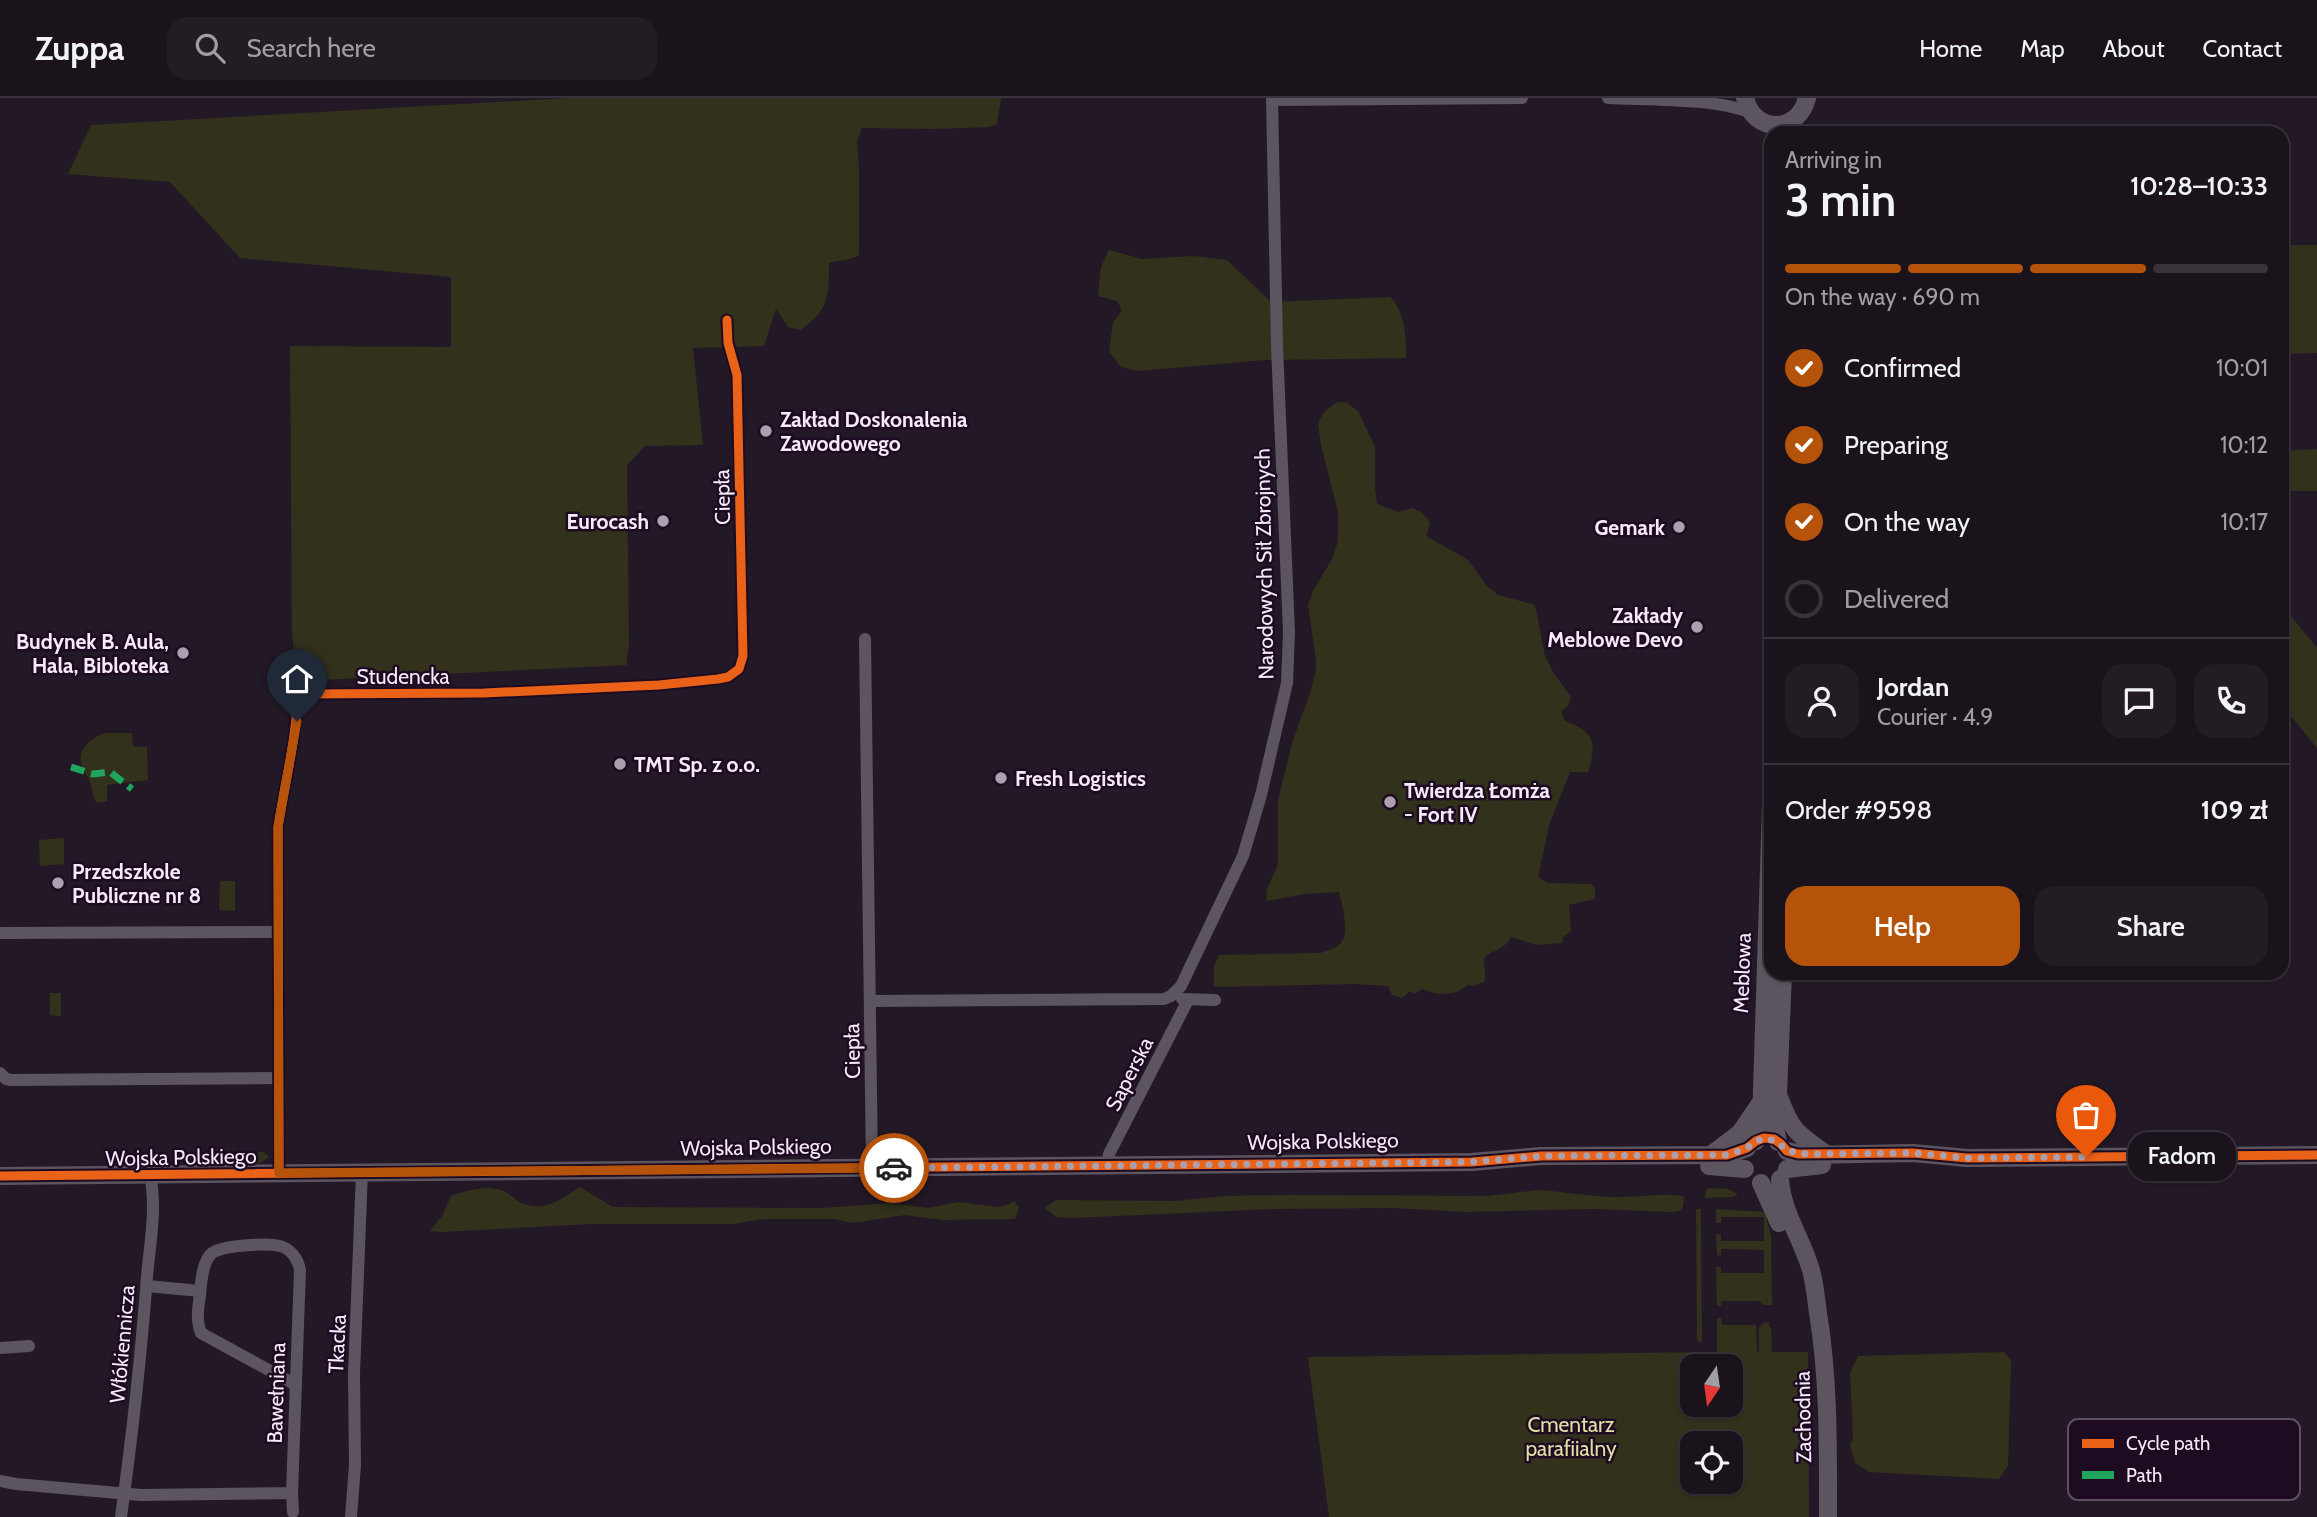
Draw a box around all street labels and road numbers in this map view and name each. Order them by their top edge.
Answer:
street label: Narodowych Sił Zbrojnych [1249,448,1280,680]
street label: Ciepła [709,469,735,525]
street label: Studencka [356,664,450,689]
street label: Meblowa [1728,932,1756,1014]
street label: Ciepła [839,1023,865,1079]
street label: Saperska [1100,1033,1158,1115]
street label: Wojska Polskiego [1247,1127,1399,1156]
street label: Wojska Polskiego [680,1133,832,1162]
street label: Wojska Polskiego [105,1143,257,1172]
street label: Włókiennicza [104,1284,140,1404]
street label: Tkacka [323,1314,351,1374]
street label: Bawełniana [262,1342,290,1444]
street label: Zachodnia [1790,1371,1816,1463]

